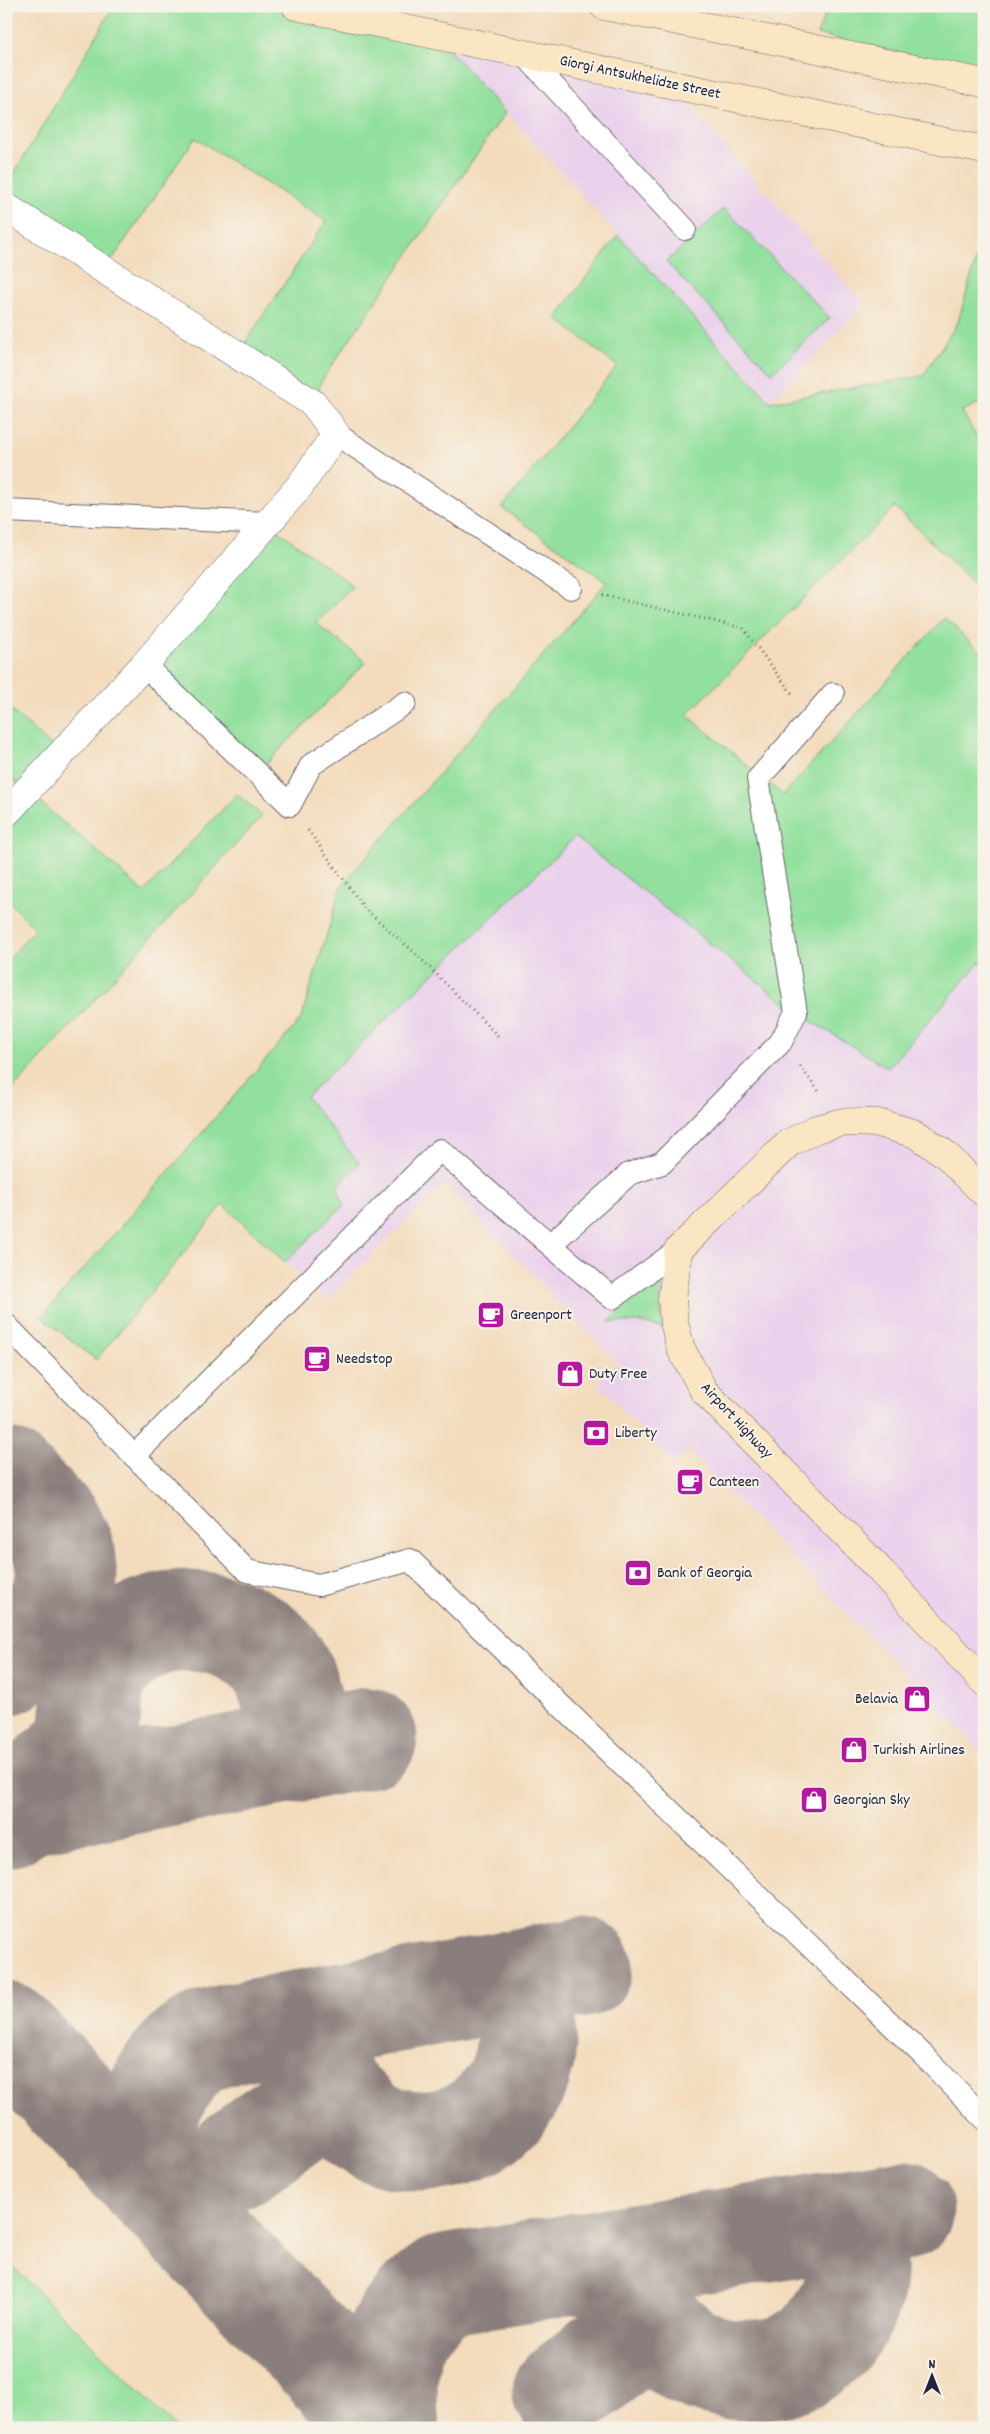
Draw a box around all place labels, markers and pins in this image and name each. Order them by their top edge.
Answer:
cafe icon: Greenport [476,1300,506,1330]
place label: Greenport [510,1304,572,1327]
cafe icon: Needstop [302,1344,332,1374]
place label: Needstop [336,1348,393,1371]
shop icon: Duty Free [555,1359,585,1389]
place label: Duty Free [589,1363,647,1386]
bank icon: Liberty [581,1418,611,1448]
place label: Liberty [615,1422,657,1445]
cafe icon: Canteen [675,1467,705,1497]
place label: Canteen [709,1471,759,1494]
bank icon: Bank of Georgia [623,1558,653,1588]
place label: Bank of Georgia [657,1562,752,1585]
shop icon: Belavia [902,1684,932,1714]
place label: Belavia [855,1688,898,1711]
shop icon: Turkish Airlines [839,1735,869,1765]
place label: Turkish Airlines [873,1739,965,1762]
shop icon: Georgian Sky [799,1785,829,1815]
place label: Georgian Sky [833,1789,910,1812]

